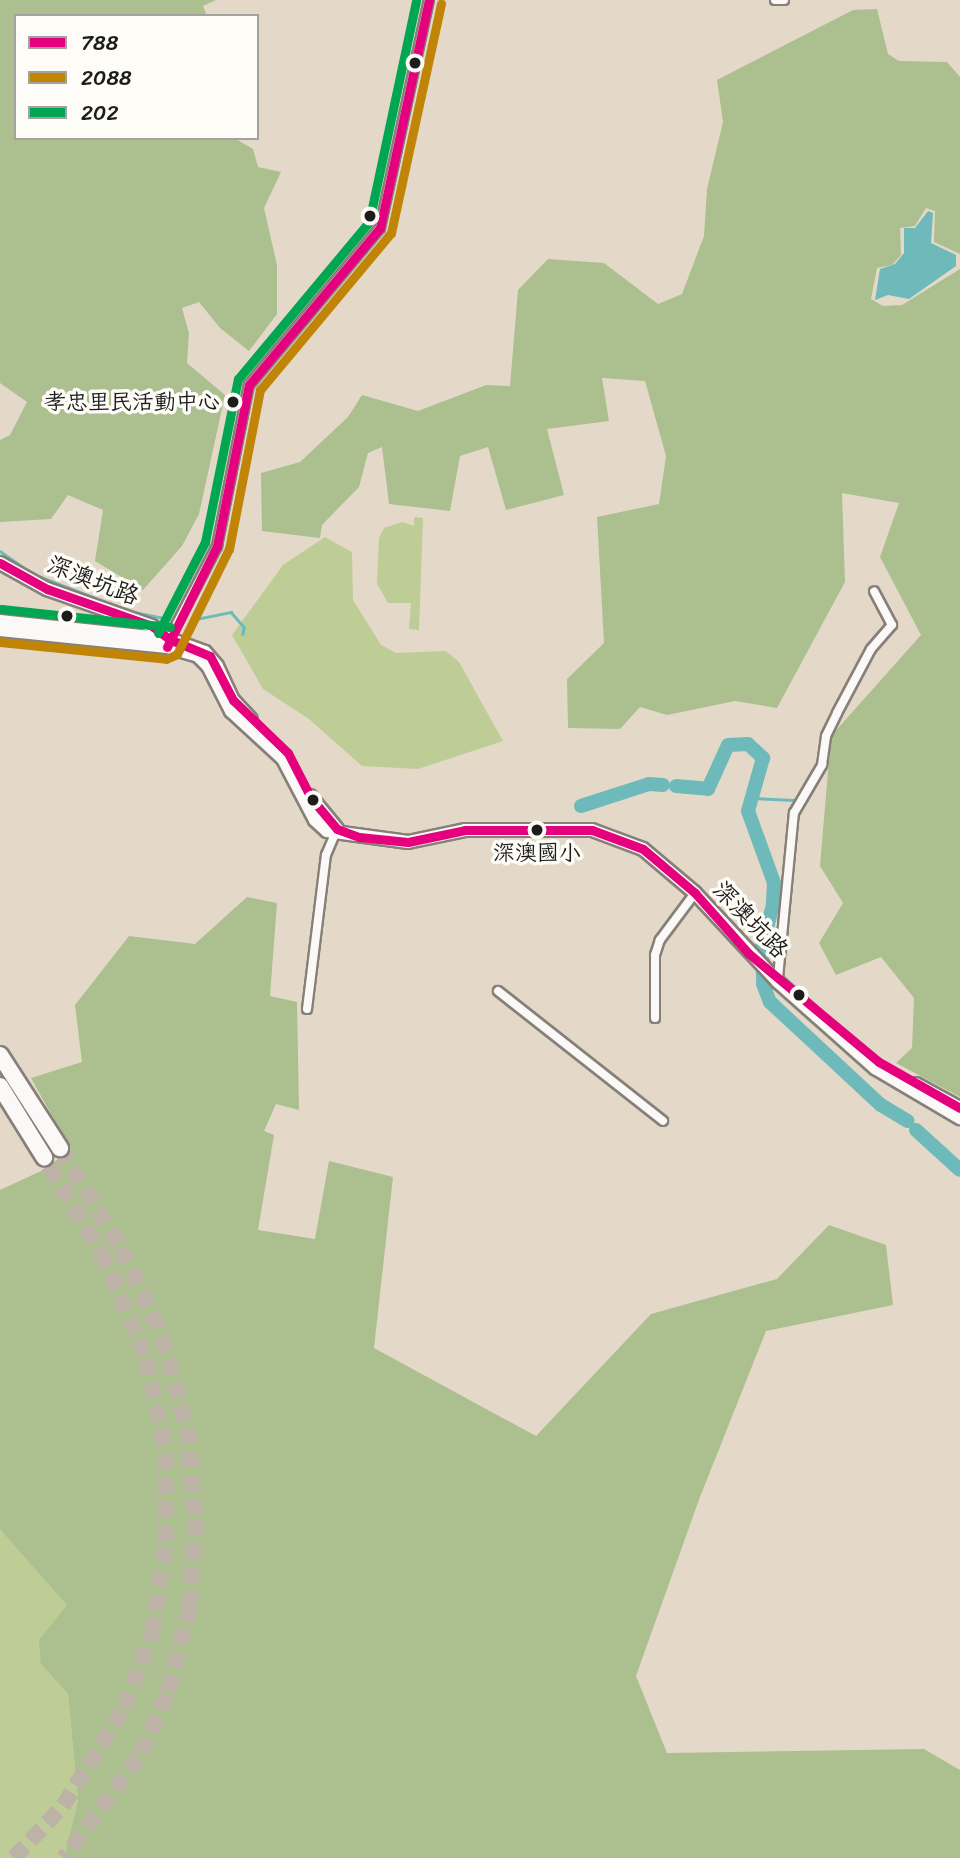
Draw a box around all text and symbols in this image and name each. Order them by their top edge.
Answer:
legend [14,14,259,140]
text: 788 [81,24,118,62]
unlabelled marker [408,56,422,70]
text: 2088 [81,59,132,97]
text: 202 [81,94,119,132]
unlabelled marker [363,209,377,223]
place label: 孝忠里民活動中心 [44,389,220,415]
marker: 孝忠里民活動中心 [226,395,240,409]
street label: 深澳坑路 [43,550,143,612]
unlabelled marker [60,609,74,623]
unlabelled marker [306,793,320,807]
marker: 深澳國小 [530,823,544,837]
place label: 深澳國小 [493,840,581,866]
street label: 深澳坑路 [706,875,794,965]
unlabelled marker [792,988,806,1002]

